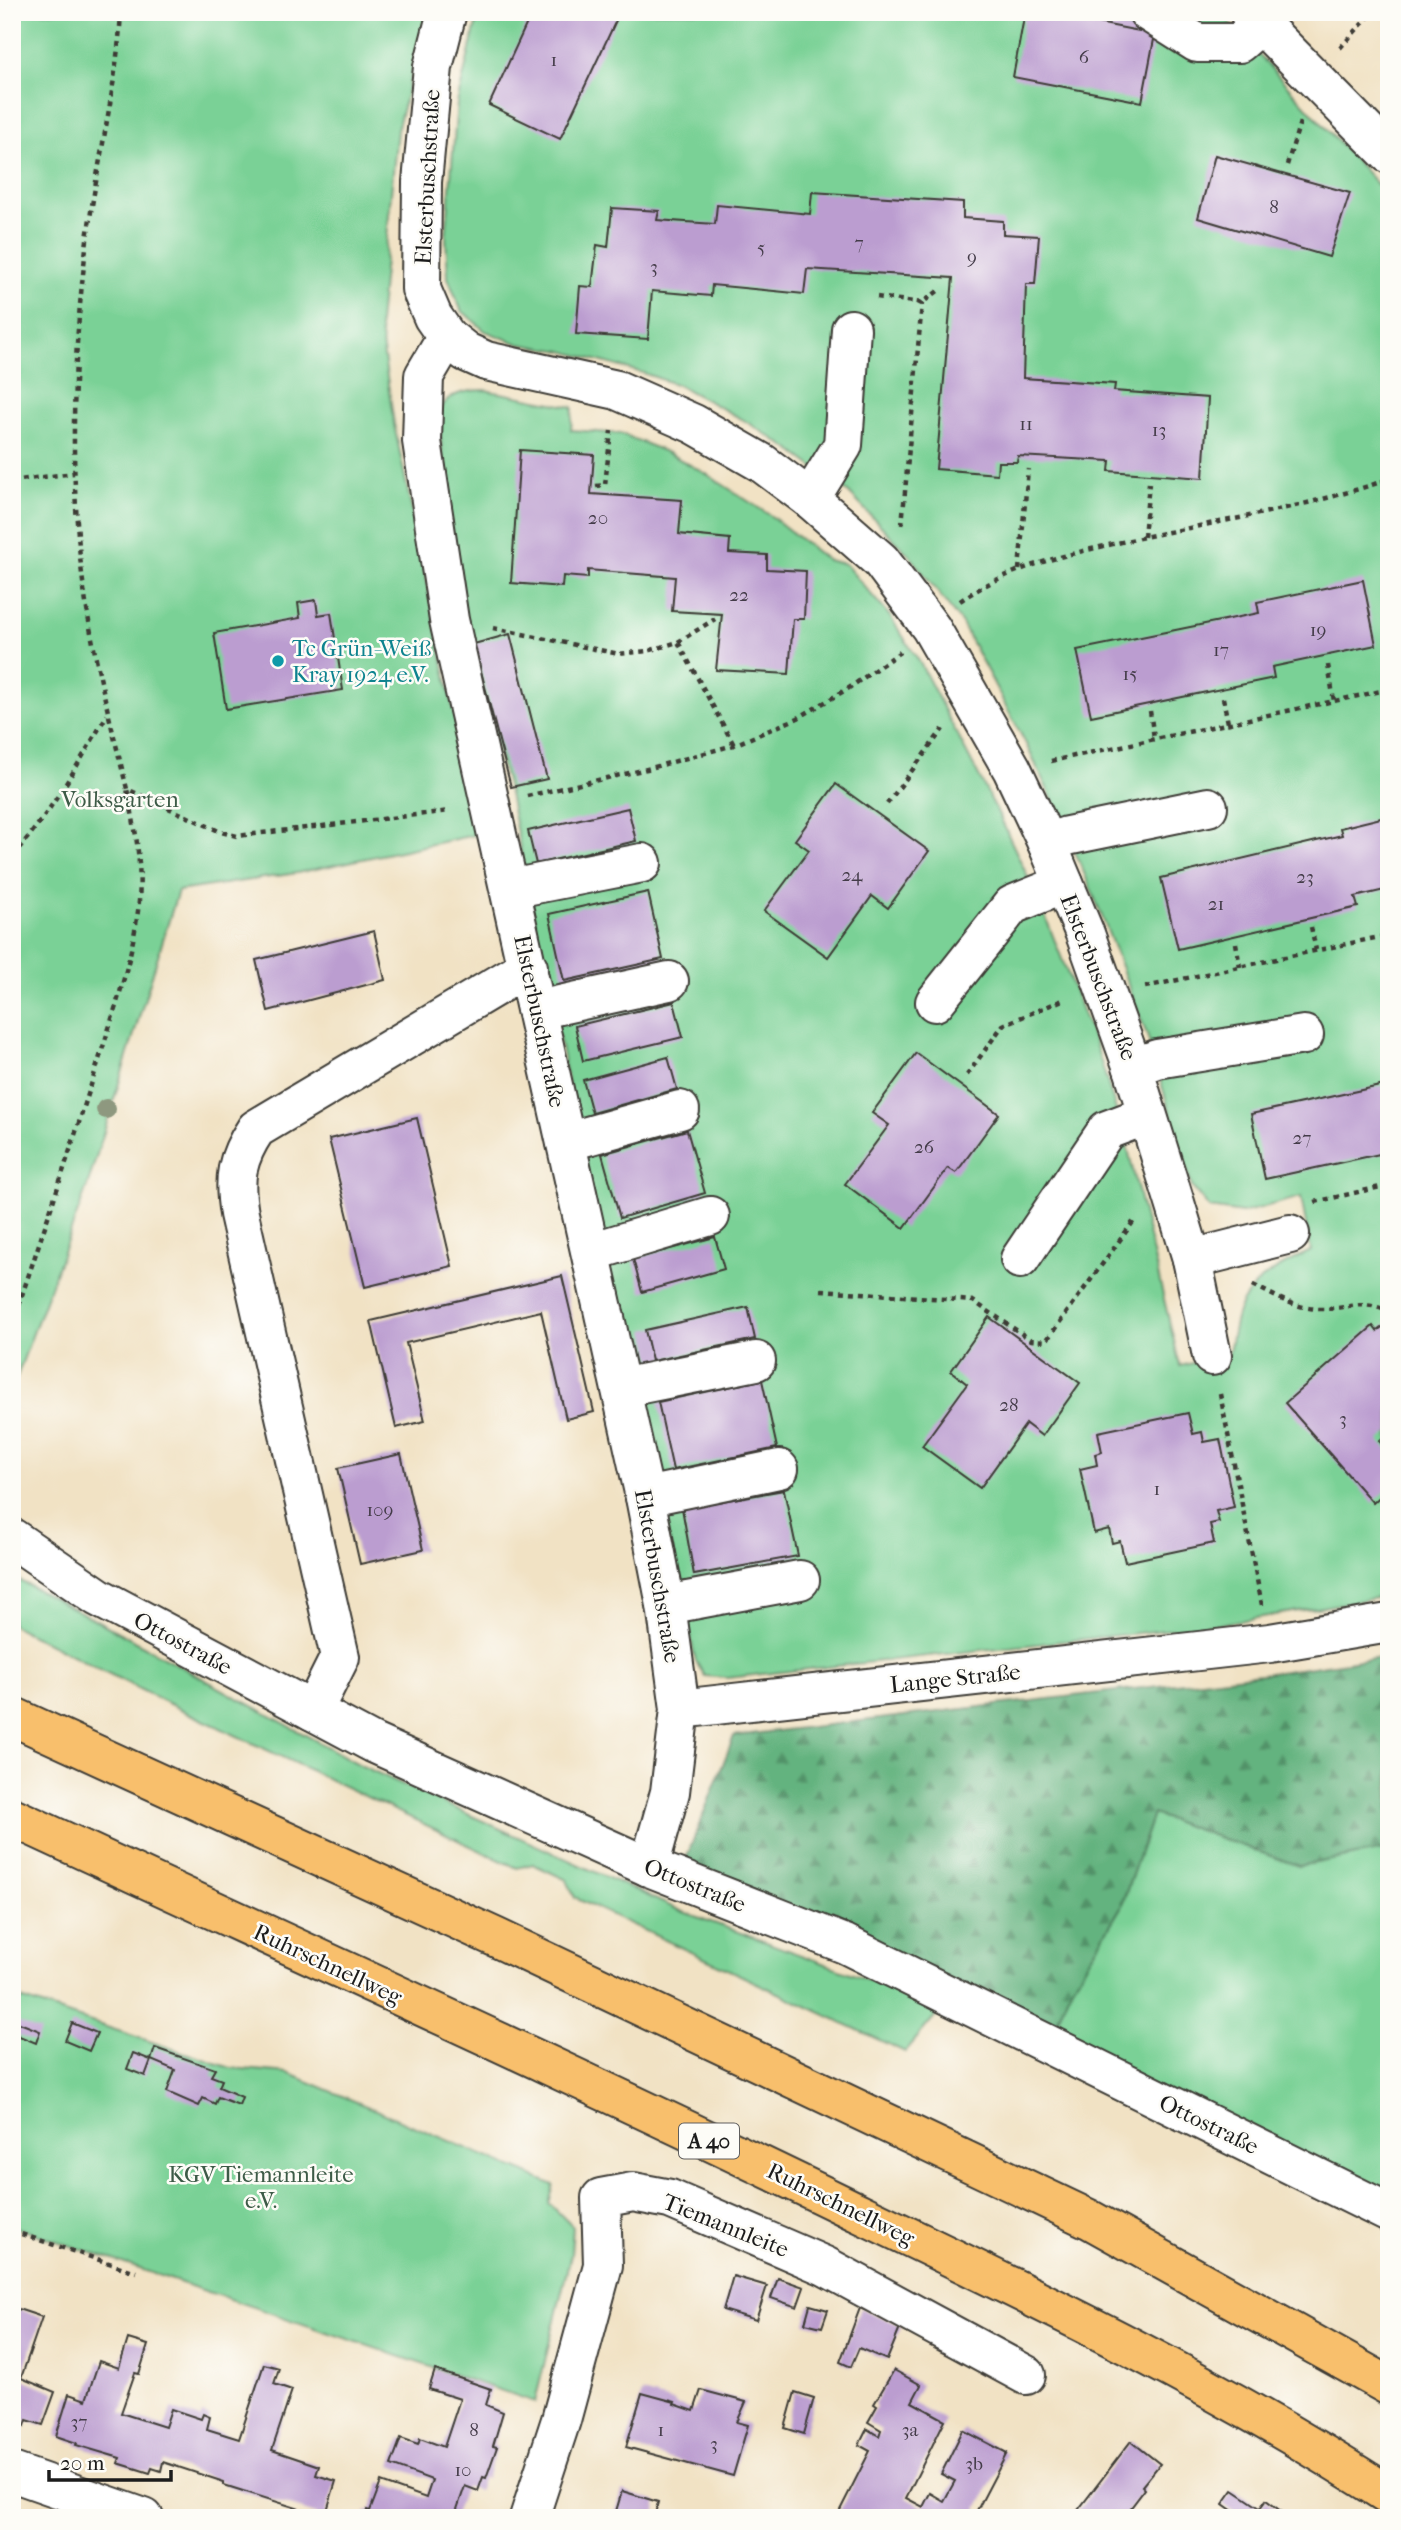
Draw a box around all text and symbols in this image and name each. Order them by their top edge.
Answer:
house number: 6 [1079,46,1090,68]
house number: 1 [551,49,557,71]
street label: Elsterbuschstraße [409,89,446,265]
house number: 8 [1269,196,1279,218]
house number: 7 [854,232,864,254]
house number: 5 [757,237,765,259]
house number: 9 [967,246,977,268]
house number: 3 [650,256,658,278]
house number: 11 [1019,413,1033,435]
house number: 13 [1152,419,1166,441]
house number: 20 [588,507,608,529]
house number: 22 [729,584,749,606]
house number: 19 [1310,619,1326,641]
place label: Tc Grün-Weiß Kray 1924 e.V. [292,635,431,688]
house number: 17 [1213,639,1229,661]
marker: Tc Grün-Weiß Kray 1924 e.V. [270,653,286,669]
house number: 15 [1123,663,1137,685]
park label: Volksgarten [60,786,179,813]
house number: 24 [842,864,863,886]
house number: 23 [1296,866,1314,888]
street label: Elsterbuschstraße [1054,890,1143,1064]
house number: 21 [1208,893,1224,915]
street label: Elsterbuschstraße [508,932,571,1110]
house number: 27 [1293,1127,1311,1149]
house number: 26 [914,1136,935,1158]
house number: 28 [999,1394,1019,1416]
house number: 3 [1339,1408,1347,1430]
house number: 1 [1154,1478,1160,1500]
street label: Elsterbuschstraße [629,1487,686,1665]
house number: 109 [366,1499,394,1521]
street label: Ottostraße [129,1606,237,1681]
street label: Lange Straße [888,1658,1022,1699]
street label: Ottostraße [640,1853,750,1918]
street label: Ruhrschnellweg [249,1918,407,2011]
street label: Ottostraße [1155,2089,1263,2160]
road number: A 40 [679,2124,739,2158]
street label: Ruhrschnellweg [763,2157,920,2252]
park label: KGV Tiemannleite e.V. [168,2161,354,2214]
street label: Tiemannleite [659,2188,793,2263]
house number: 37 [71,2411,87,2433]
house number: 8 [469,2419,479,2441]
house number: 1 [658,2419,664,2441]
house number: 3a [902,2419,918,2441]
house number: 3 [710,2433,718,2455]
scale bar [49,2439,172,2483]
text: 20 m [60,2451,105,2475]
house number: 3b [965,2453,983,2475]
house number: 10 [454,2459,472,2481]

